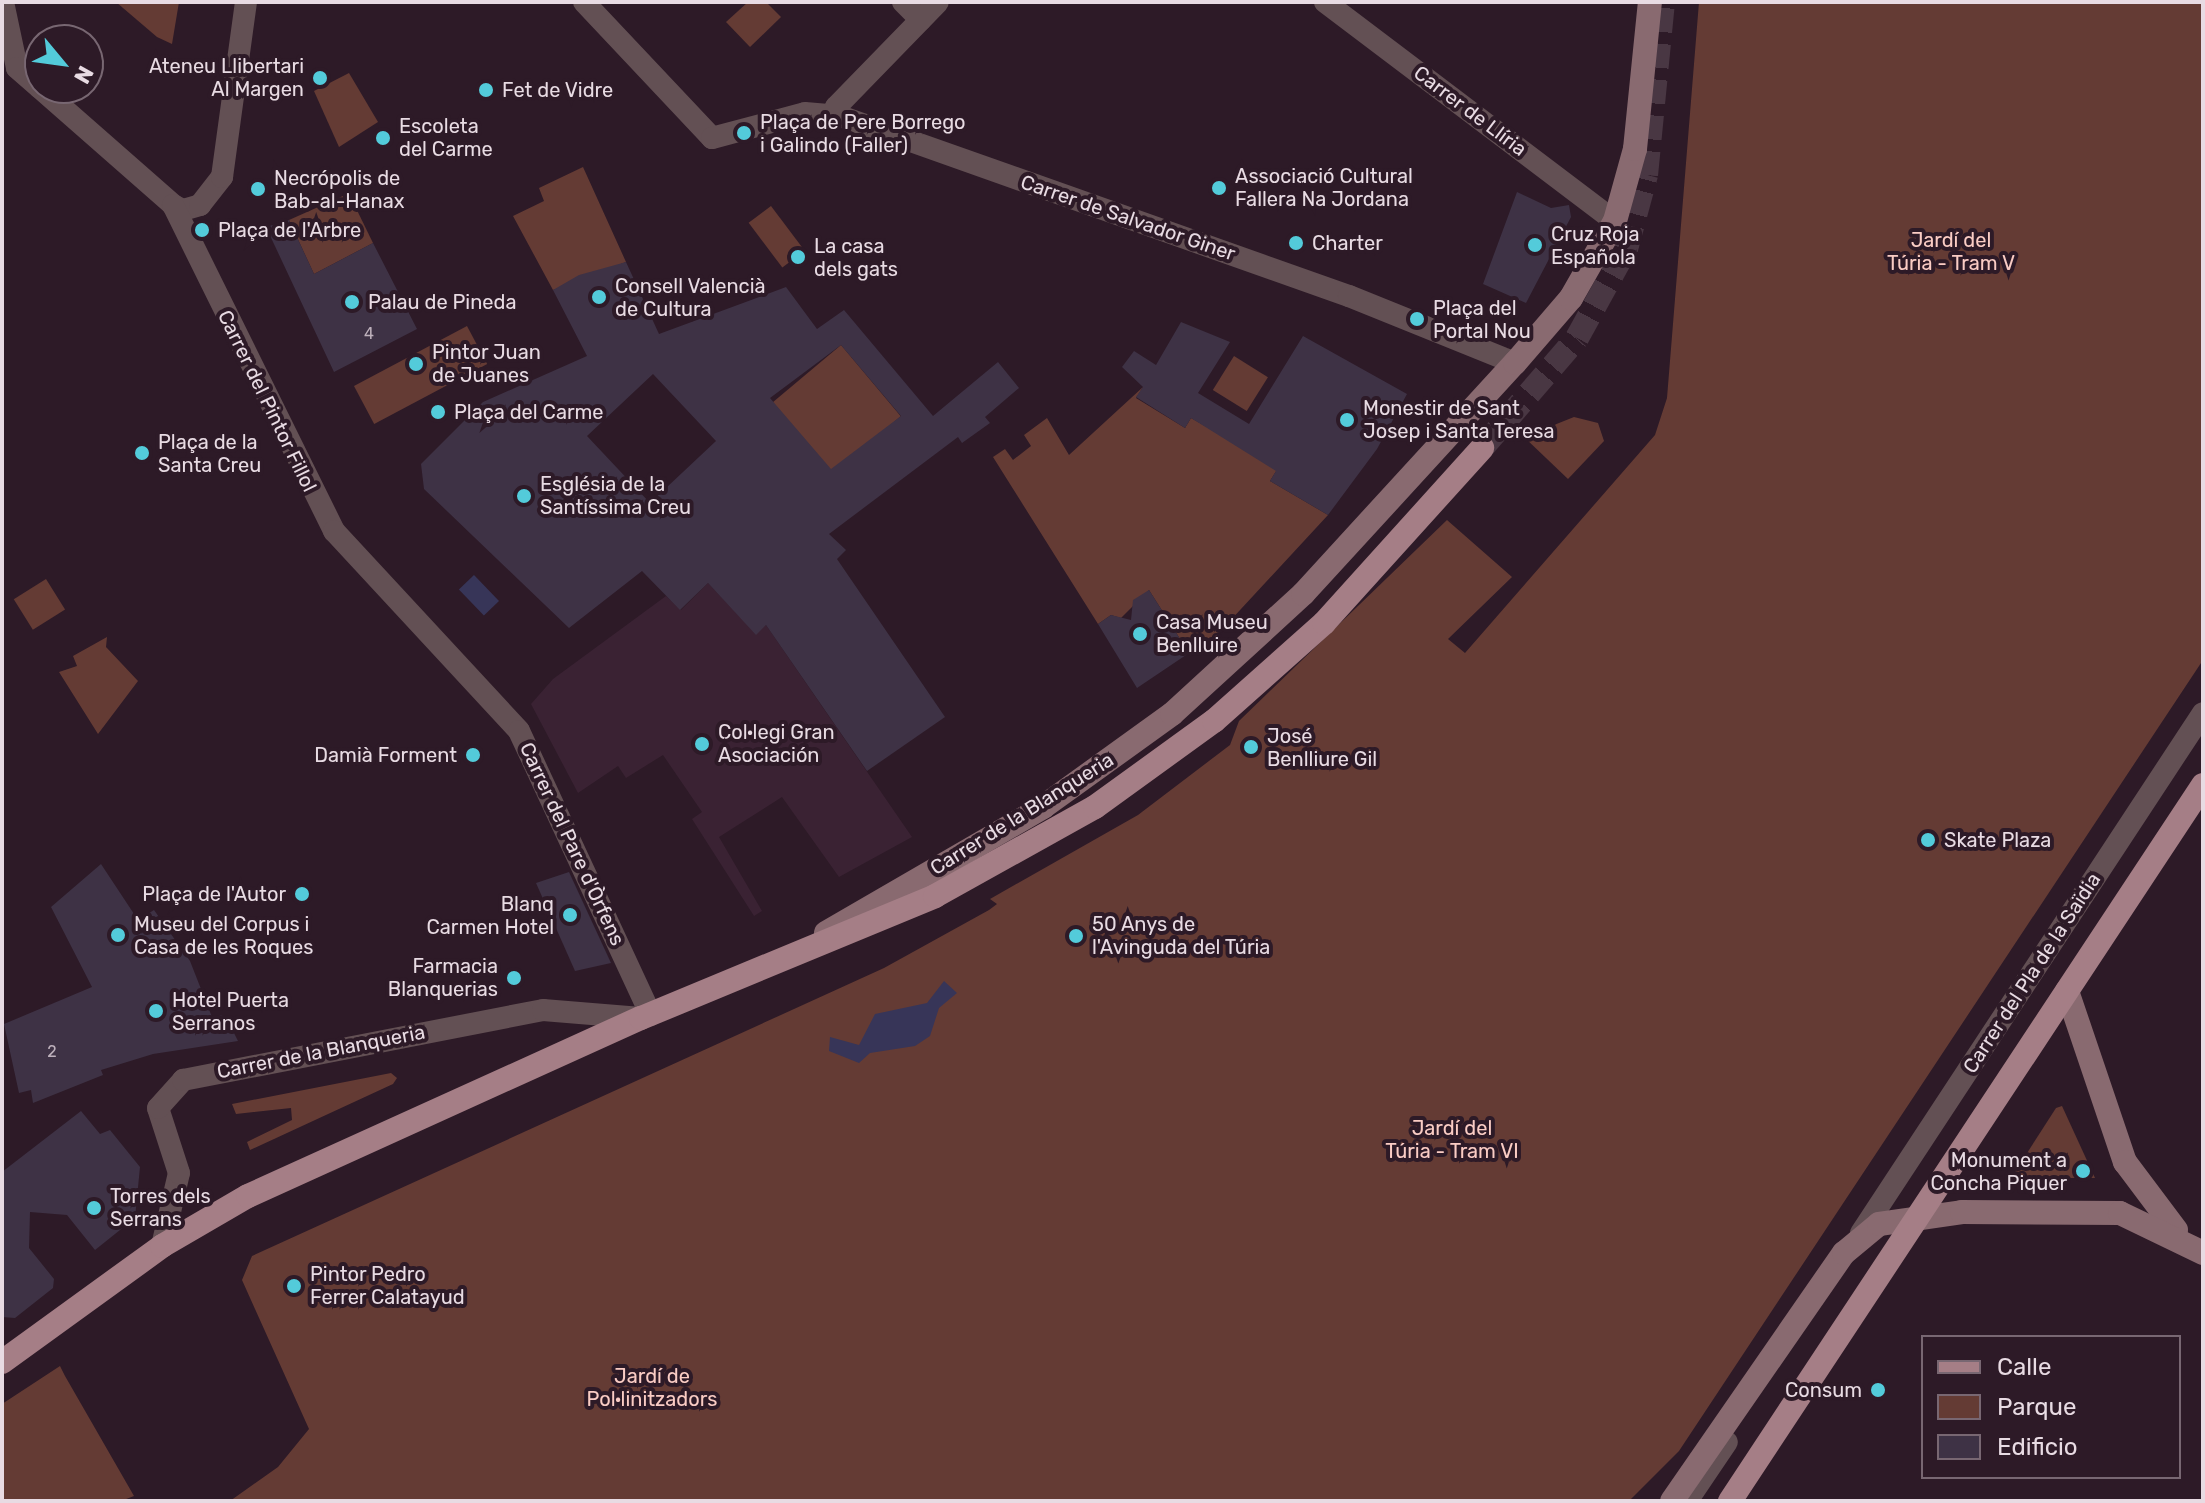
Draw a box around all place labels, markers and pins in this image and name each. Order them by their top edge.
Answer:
place label: Ateneu Llibertari Al Margen [149,54,304,101]
marker: Ateneu Llibertari Al Margen [311,69,329,87]
place label: Fet de Vidre [502,78,614,102]
marker: Fet de Vidre [477,81,495,99]
place label: Plaça de Pere Borrego i Galindo (Faller) [760,110,966,157]
place label: Escoleta del Carme [399,114,493,161]
marker: Plaça de Pere Borrego i Galindo (Faller) [735,124,753,142]
marker: Escoleta del Carme [374,129,392,147]
place label: Associació Cultural Fallera Na Jordana [1235,164,1413,211]
place label: Necrópolis de Bab-al-Hanax [274,166,404,213]
marker: Associació Cultural Fallera Na Jordana [1210,179,1228,197]
marker: Necrópolis de Bab-al-Hanax [249,180,267,198]
place label: Plaça de l'Arbre [218,218,361,242]
marker: Plaça de l'Arbre [193,221,211,239]
place label: Cruz Roja Española [1551,222,1640,269]
place label: Charter [1312,231,1383,255]
place label: La casa dels gats [814,234,898,281]
marker: Charter [1287,234,1305,252]
marker: Cruz Roja Española [1526,236,1544,254]
marker: La casa dels gats [789,248,807,266]
place label: Consell Valencià de Cultura [615,274,766,321]
marker: Consell Valencià de Cultura [590,288,608,306]
place label: Palau de Pineda [368,290,516,314]
marker: Palau de Pineda [343,293,361,311]
place label: Plaça del Portal Nou [1433,296,1531,343]
marker: Plaça del Portal Nou [1408,310,1426,328]
place label: Pintor Juan de Juanes [432,340,541,387]
marker: Pintor Juan de Juanes [407,355,425,373]
place label: Monestir de Sant Josep i Santa Teresa [1363,396,1555,443]
place label: Plaça del Carme [454,400,604,424]
marker: Plaça del Carme [429,403,447,421]
marker: Monestir de Sant Josep i Santa Teresa [1338,411,1356,429]
place label: Plaça de la Santa Creu [158,430,261,477]
marker: Plaça de la Santa Creu [133,444,151,462]
place label: Església de la Santíssima Creu [540,472,691,519]
marker: Església de la Santíssima Creu [515,487,533,505]
place label: Casa Museu Benlluire [1156,610,1268,657]
marker: Casa Museu Benlluire [1131,625,1149,643]
place label: Col·legi Gran Asociación [718,720,835,767]
place label: José Benlliure Gil [1267,724,1377,771]
marker: Col·legi Gran Asociación [693,735,711,753]
marker: José Benlliure Gil [1242,738,1260,756]
place label: Damià Forment [314,743,457,767]
marker: Damià Forment [464,746,482,764]
place label: Skate Plaza [1944,828,2051,852]
marker: Skate Plaza [1919,831,1937,849]
place label: Plaça de l'Autor [142,882,286,906]
marker: Plaça de l'Autor [293,885,311,903]
place label: Blanq Carmen Hotel [426,892,554,939]
marker: Blanq Carmen Hotel [561,906,579,924]
place label: Museu del Corpus i Casa de les Roques [134,912,313,959]
place label: 50 Anys de l'Avinguda del Túria [1092,912,1271,959]
marker: Museu del Corpus i Casa de les Roques [109,926,127,944]
marker: 50 Anys de l'Avinguda del Túria [1067,927,1085,945]
place label: Farmacia Blanquerias [388,954,498,1001]
marker: Farmacia Blanquerias [505,969,523,987]
place label: Hotel Puerta Serranos [172,988,289,1035]
marker: Hotel Puerta Serranos [147,1002,165,1020]
place label: Monument a Concha Piquer [1930,1148,2067,1195]
marker: Monument a Concha Piquer [2074,1162,2092,1180]
place label: Torres dels Serrans [110,1184,211,1231]
marker: Torres dels Serrans [85,1199,103,1217]
place label: Pintor Pedro Ferrer Calatayud [310,1262,465,1309]
marker: Pintor Pedro Ferrer Calatayud [285,1277,303,1295]
place label: Consum [1785,1378,1862,1402]
marker: Consum [1869,1381,1887,1399]

